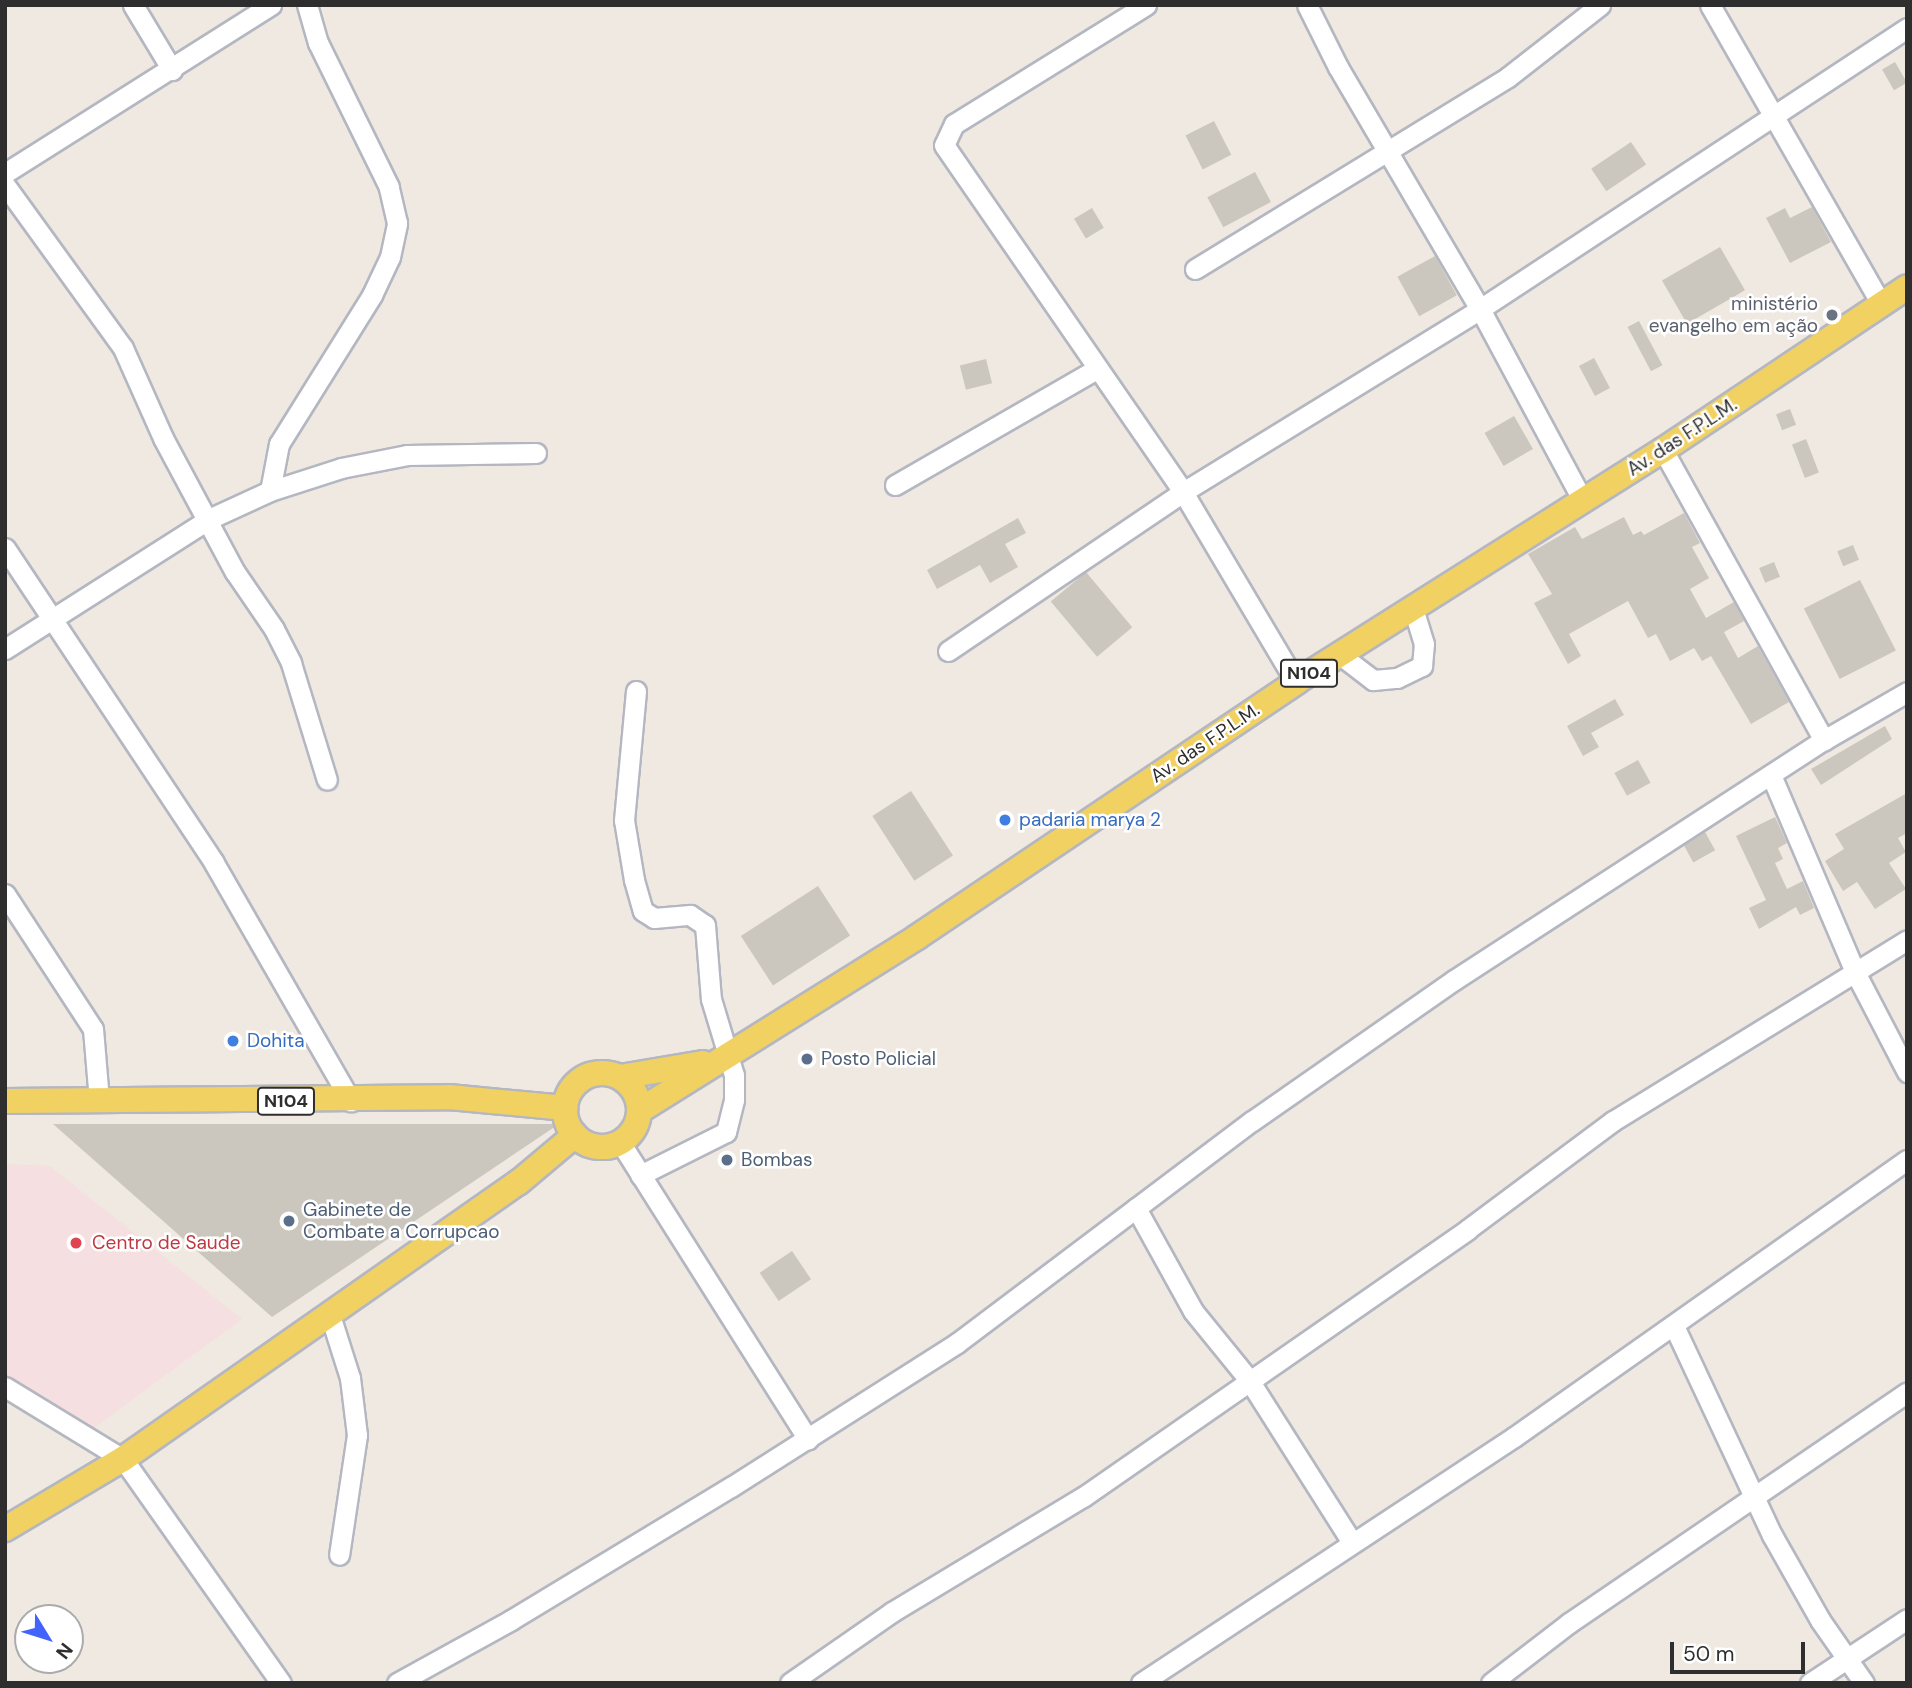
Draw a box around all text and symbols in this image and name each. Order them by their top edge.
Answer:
place label: ministério evangelho em ação [1649,293,1818,337]
marker: ministério evangelho em ação [1824,307,1840,323]
street label: Av. das F.P.L.M. [1623,393,1741,481]
road number: N104 [1279,658,1339,688]
street label: Av. das F.P.L.M. [1146,698,1264,788]
place label: padaria marya 2 [1019,809,1161,831]
marker: padaria marya 2 [997,812,1013,828]
place label: Dohita [247,1030,305,1052]
marker: Dohita [225,1033,241,1049]
place label: Posto Policial [821,1048,936,1070]
marker: Posto Policial [799,1051,815,1067]
road number: N104 [256,1086,316,1116]
place label: Bombas [741,1149,812,1171]
marker: Bombas [719,1152,735,1168]
place label: Gabinete de Combate a Corrupcao [303,1199,499,1243]
marker: Gabinete de Combate a Corrupcao [281,1213,297,1229]
place label: Centro de Saude [92,1232,240,1254]
marker: Centro de Saude [66,1233,86,1253]
north arrow [14,1604,84,1674]
scale bar [1674,1628,1809,1672]
text: N [50,1638,78,1664]
text: 50 m [1683,1640,1734,1668]

